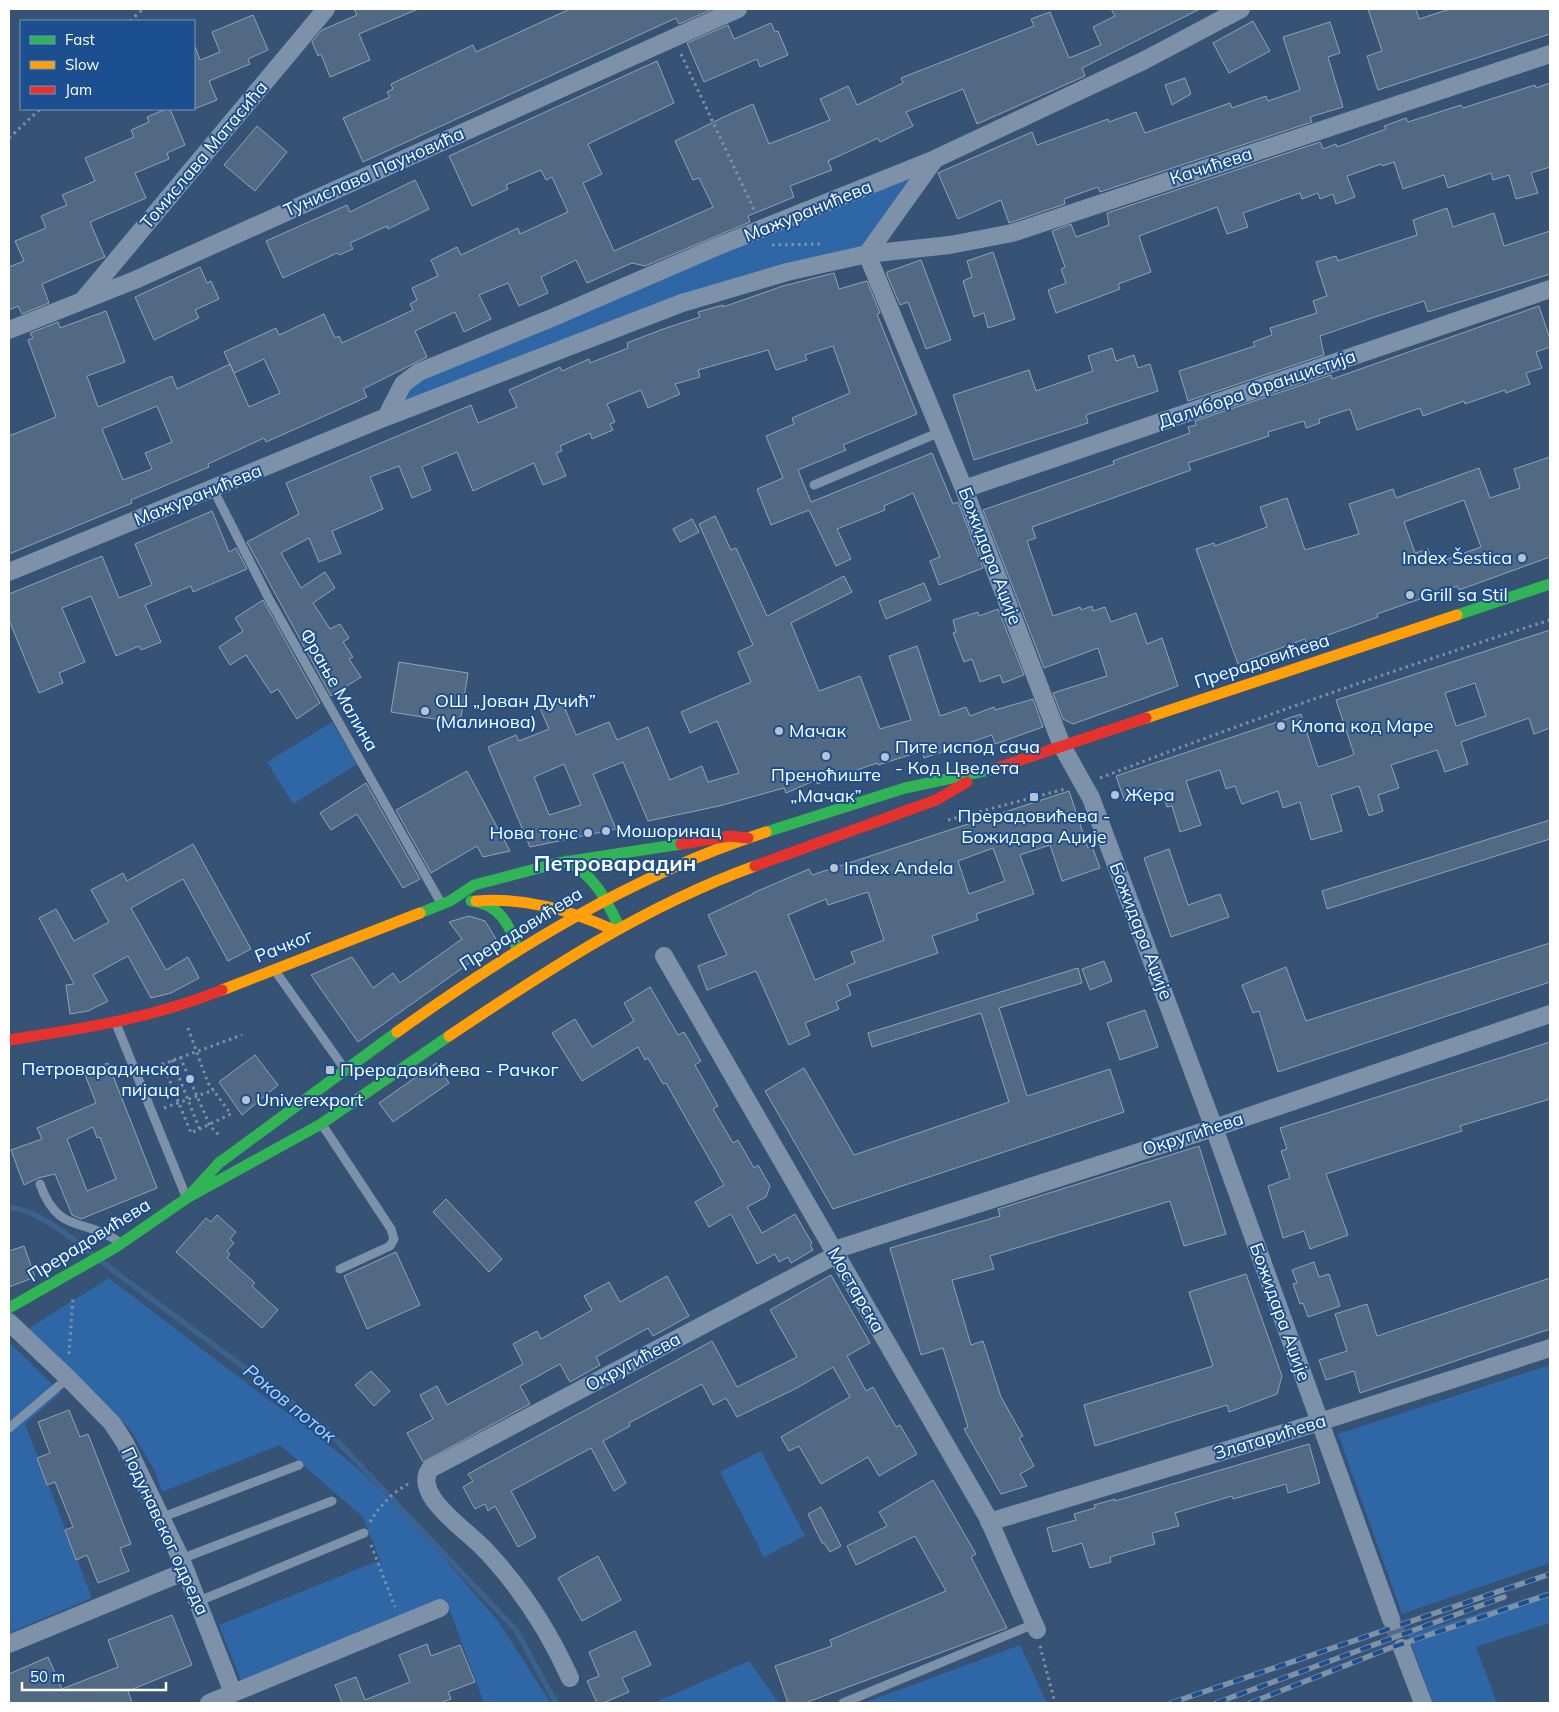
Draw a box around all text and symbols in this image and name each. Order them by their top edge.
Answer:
legend [20,20,195,110]
text: Fast [65,30,95,49]
text: Slow [65,55,99,74]
street label: Томислава Матасића [135,76,272,233]
text: Jam [65,80,92,99]
street label: Тунислава Пауновића [280,121,468,222]
street label: Качићева [1167,141,1255,190]
street label: Мажуранићева [741,174,875,247]
street label: Далибора Францистија [1155,344,1359,433]
street label: Мажуранићева [131,458,265,531]
street label: Божидара Аџије [954,484,1027,628]
place label: Index Šestica [1402,546,1512,569]
marker: Index Šestica [1516,552,1528,564]
place label: Grill sa Stil [1420,583,1508,606]
marker: Grill sa Stil [1404,589,1416,601]
street label: Фрање Малина [295,624,384,755]
street label: Прерадовићева [1191,628,1332,693]
place label: ОШ „Јован Дучић” (Малинова) [435,689,596,733]
marker: ОШ „Јован Дучић” (Малинова) [419,705,431,717]
place label: Клопа код Маре [1291,714,1433,737]
place label: Мачак [789,719,847,742]
marker: Клопа код Маре [1275,720,1287,732]
marker: Мачак [773,725,785,737]
place label: Пите испод сача - Код Цвелета [895,735,1040,779]
marker: Преноћиште „Мачак” [820,750,832,762]
marker: Пите испод сача - Код Цвелета [879,751,891,763]
place label: Преноћиште „Мачак” [771,763,881,807]
place label: Жера [1125,783,1175,806]
marker: Жера [1109,789,1121,801]
marker: Прерадовићева - Божидара Аџије [1028,791,1040,803]
place label: Прерадовићева - Божидара Аџије [958,804,1110,848]
place label: Мошоринац [616,819,722,842]
place label: Нова тонс [490,821,578,844]
marker: Мошоринац [600,825,612,837]
marker: Нова тонс [582,827,594,839]
district label: Петроварадин [534,849,696,877]
place label: Index Andela [844,856,954,879]
street label: Божидара Аџије [1105,859,1178,1003]
marker: Index Andela [828,862,840,874]
street label: Прерадовићева [455,882,586,976]
street label: Рачког [251,923,316,968]
place label: Петроварадинска пијаца [21,1057,180,1101]
place label: Прерадовићева - Рачког [340,1058,558,1081]
marker: Прерадовићева - Рачког [324,1064,336,1076]
marker: Петроварадинска пијаца [184,1073,196,1085]
place label: Univerexport [256,1088,363,1111]
marker: Univerexport [240,1094,252,1106]
street label: Округићева [1140,1106,1246,1161]
street label: Прерадовићева [23,1193,154,1287]
street label: Божидара Аџије [1245,1239,1316,1384]
street label: Мостарска [823,1243,890,1337]
street label: Округићева [581,1327,684,1396]
water label: Роков поток [239,1358,342,1448]
street label: Златарићева [1211,1409,1329,1464]
street label: Подунавског одреда [116,1443,215,1619]
scale bar [22,1660,166,1692]
text: 50 m [30,1667,65,1686]

